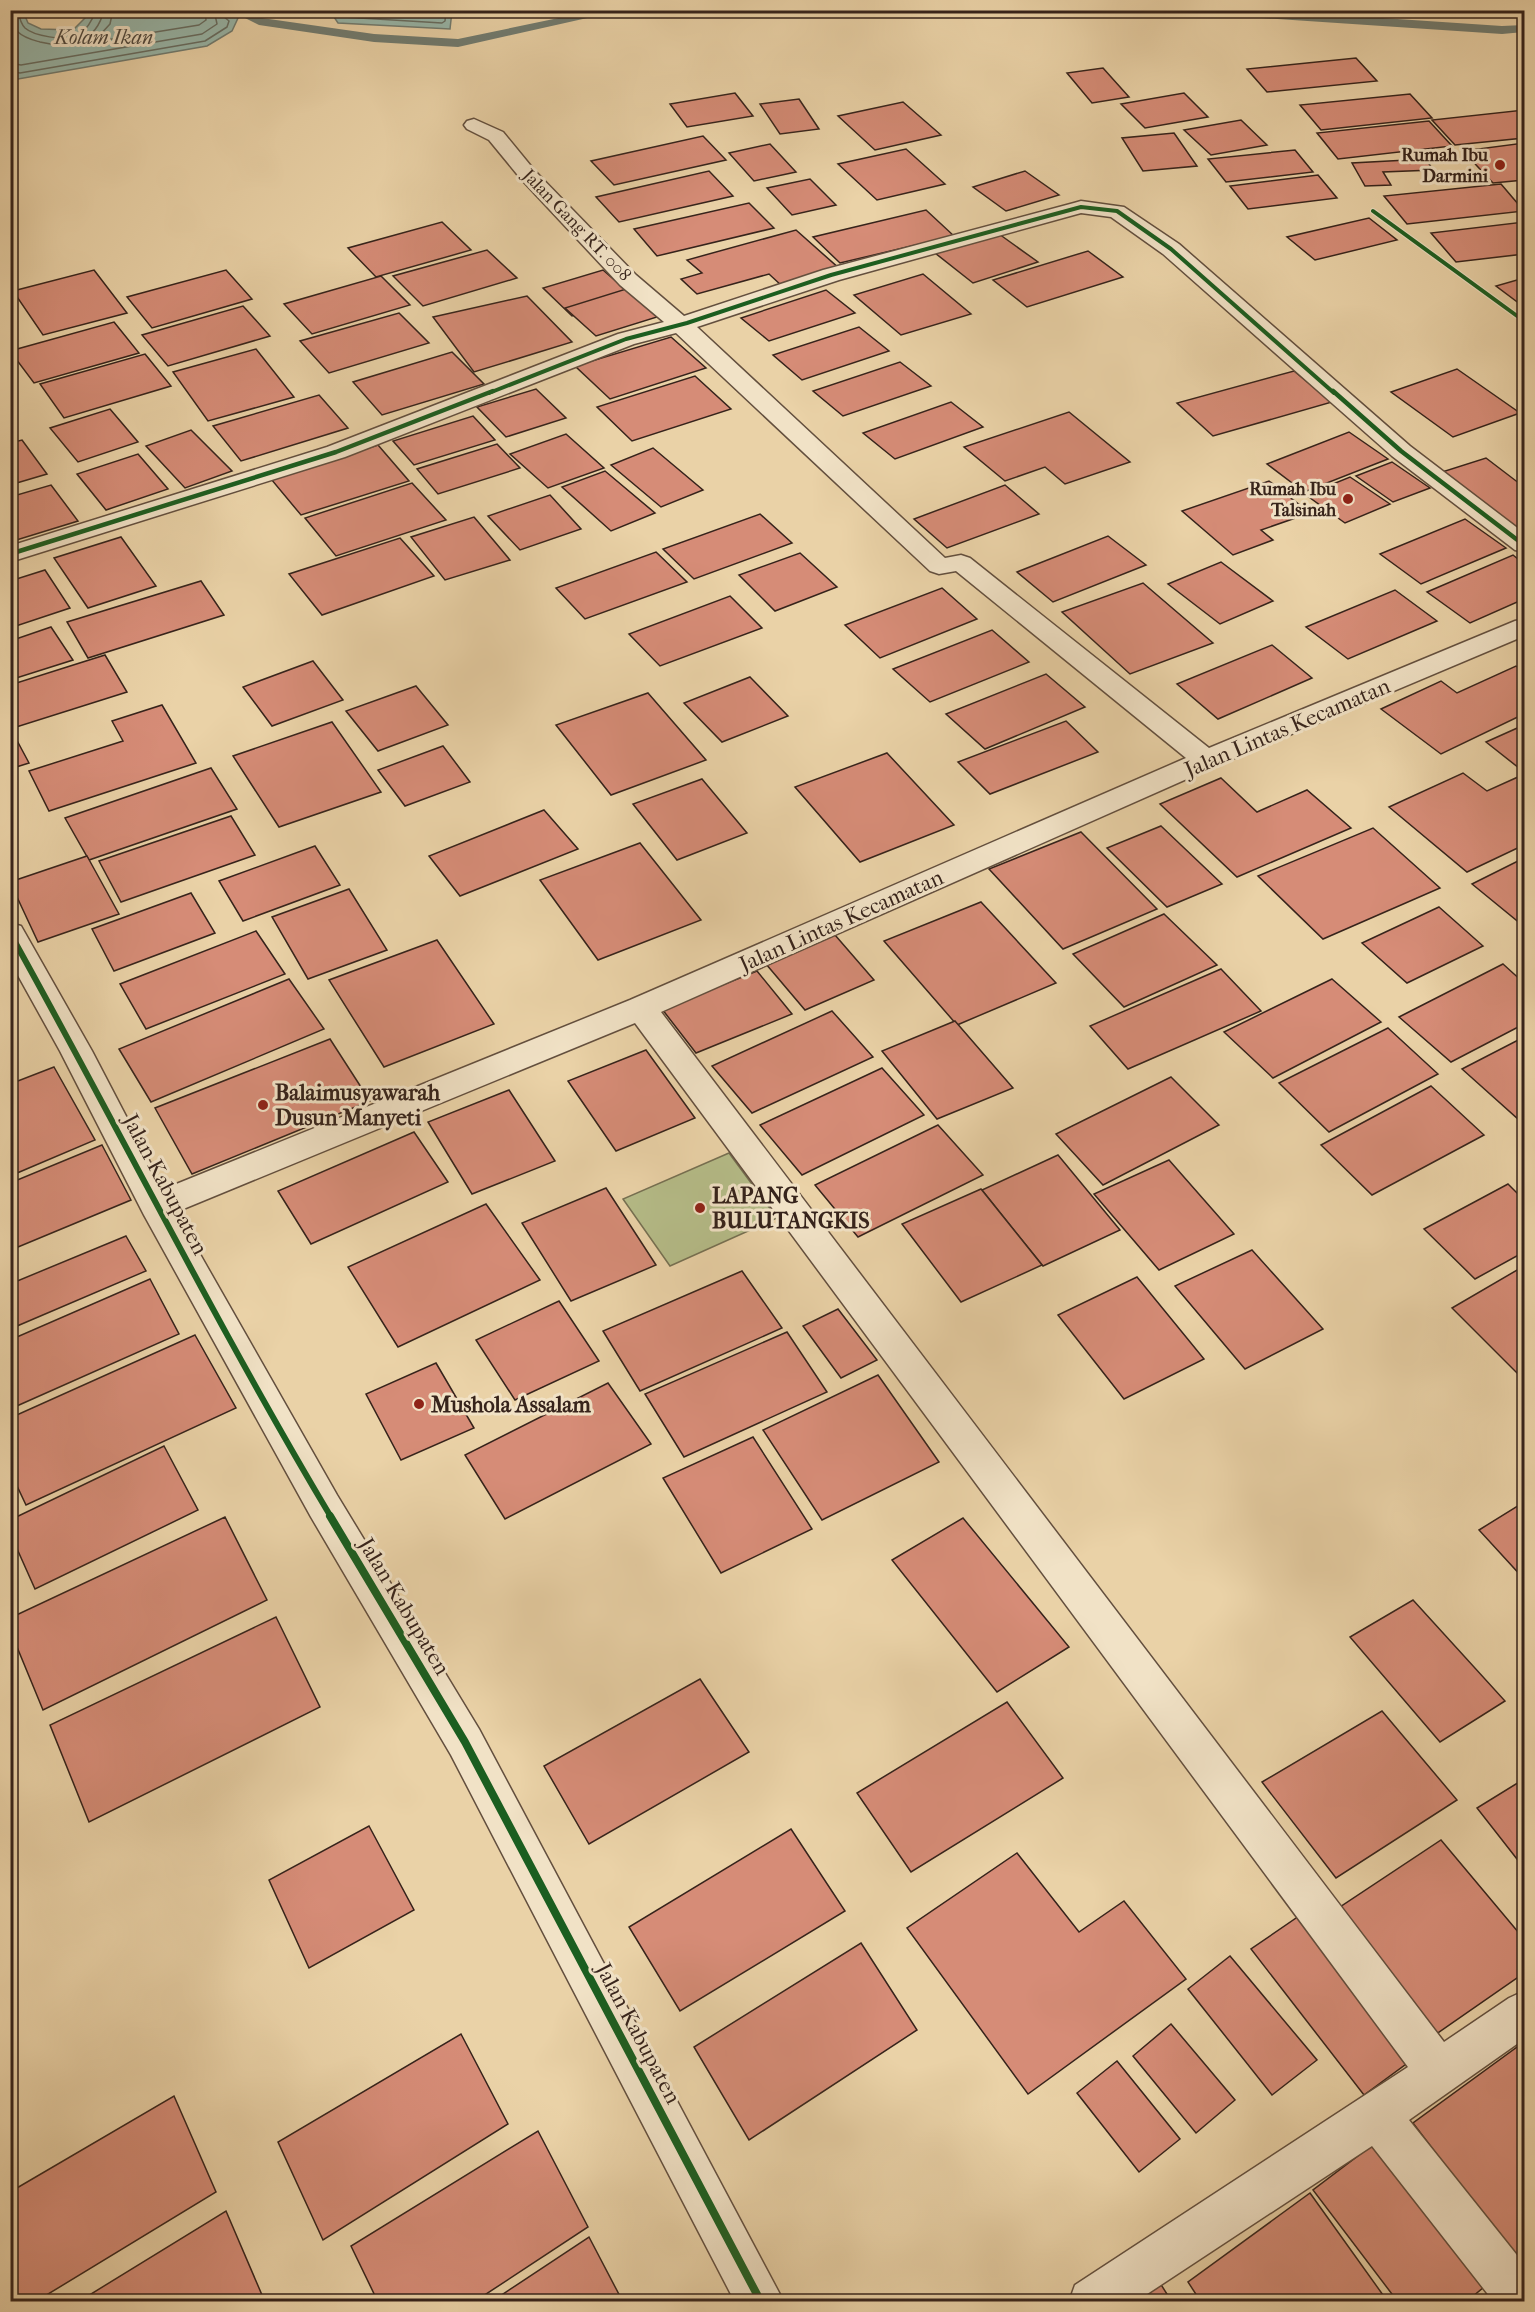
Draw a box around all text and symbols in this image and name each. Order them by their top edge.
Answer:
water label: Kolam Ikan [53,26,153,49]
place label: Rumah Ibu Darmini [1401,145,1489,187]
marker: Rumah Ibu Darmini [1493,158,1507,172]
street label: Jalan Gang RT. 008 [517,164,635,286]
place label: Rumah Ibu Talsinah [1249,479,1337,521]
marker: Rumah Ibu Talsinah [1341,492,1355,506]
street label: Jalan Lintas Kecamatan [1179,673,1394,784]
street label: Jalan Lintas Kecamatan [734,864,948,978]
place label: Balaimusyawarah Dusun Manyeti [275,1080,441,1131]
marker: Balaimusyawarah Dusun Manyeti [256,1098,270,1112]
street label: Jalan Kabupaten [116,1108,213,1259]
place label: LAPANG BULUTANGKIS [712,1183,870,1234]
marker: LAPANG BULUTANGKIS [693,1201,707,1215]
place label: Mushola Assalam [430,1392,592,1418]
marker: Mushola Assalam [412,1397,426,1411]
street label: Jalan Kabupaten [352,1531,455,1680]
street label: Jalan Kabupaten [589,1957,686,2108]

